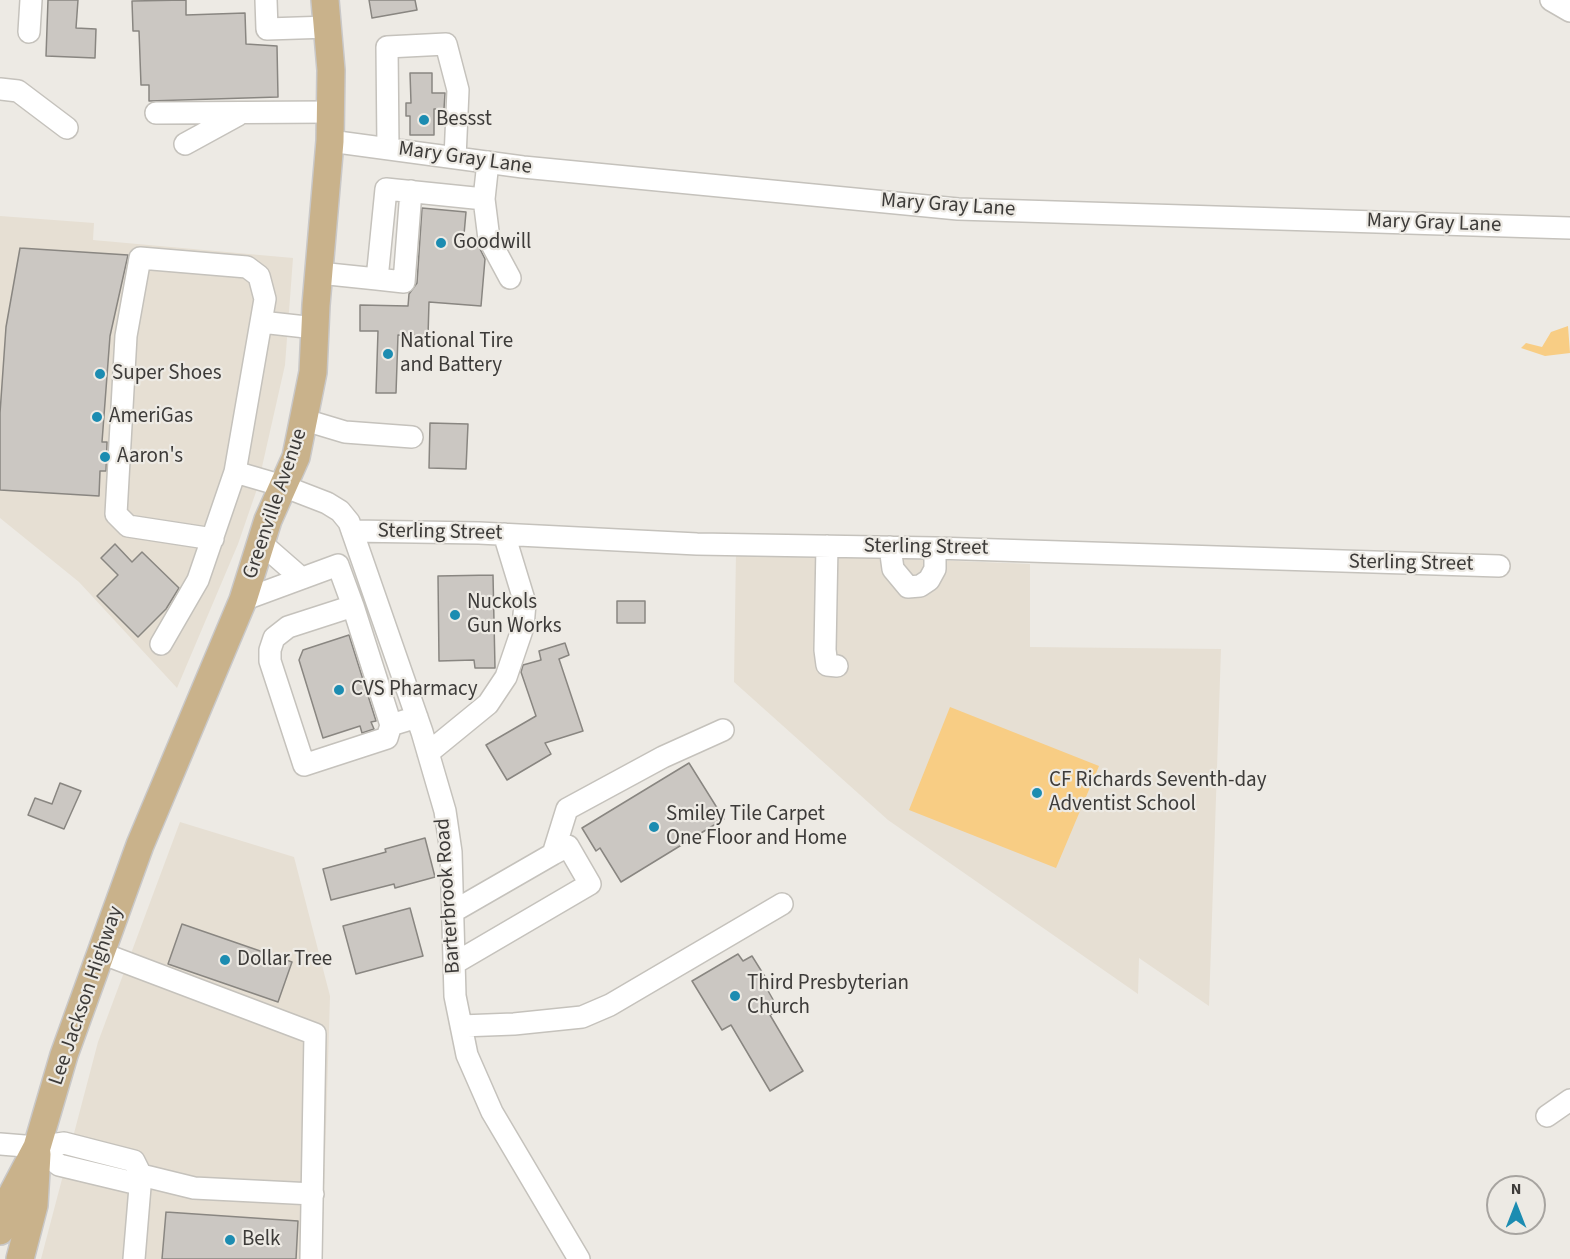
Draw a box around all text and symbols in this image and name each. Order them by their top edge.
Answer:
place label: Bessst [436,107,492,133]
marker: Bessst [417,113,431,127]
street label: Mary Gray Lane [397,137,533,181]
street label: Mary Gray Lane [880,189,1016,223]
street label: Mary Gray Lane [1366,209,1502,239]
place label: Goodwill [453,230,531,256]
marker: Goodwill [434,236,448,250]
place label: National Tire and Battery [400,329,513,379]
marker: National Tire and Battery [381,347,395,361]
place label: Super Shoes [112,361,221,387]
marker: Super Shoes [93,367,107,381]
place label: AmeriGas [109,404,193,430]
marker: AmeriGas [90,410,104,424]
street label: Greenville Avenue [238,425,314,583]
place label: Aaron's [117,444,183,470]
marker: Aaron's [98,450,112,464]
street label: Sterling Street [377,519,503,547]
street label: Sterling Street [863,534,989,562]
street label: Sterling Street [1348,550,1474,578]
place label: Nuckols Gun Works [467,590,561,640]
marker: Nuckols Gun Works [448,608,462,622]
place label: CVS Pharmacy [351,677,478,703]
marker: CVS Pharmacy [332,683,346,697]
place label: CF Richards Seventh-day Adventist School [1049,768,1266,818]
marker: CF Richards Seventh-day Adventist School [1030,786,1044,800]
place label: Smiley Tile Carpet One Floor and Home [666,802,847,852]
street label: Barterbrook Road [431,817,467,975]
marker: Smiley Tile Carpet One Floor and Home [647,820,661,834]
street label: Lee Jackson Highway [45,903,129,1089]
place label: Dollar Tree [237,947,332,973]
marker: Dollar Tree [218,953,232,967]
place label: Third Presbyterian Church [747,971,909,1021]
marker: Third Presbyterian Church [728,989,742,1003]
north arrow [1486,1175,1546,1235]
text: N [1511,1178,1521,1200]
place label: Belk [242,1227,281,1253]
marker: Belk [223,1233,237,1247]

